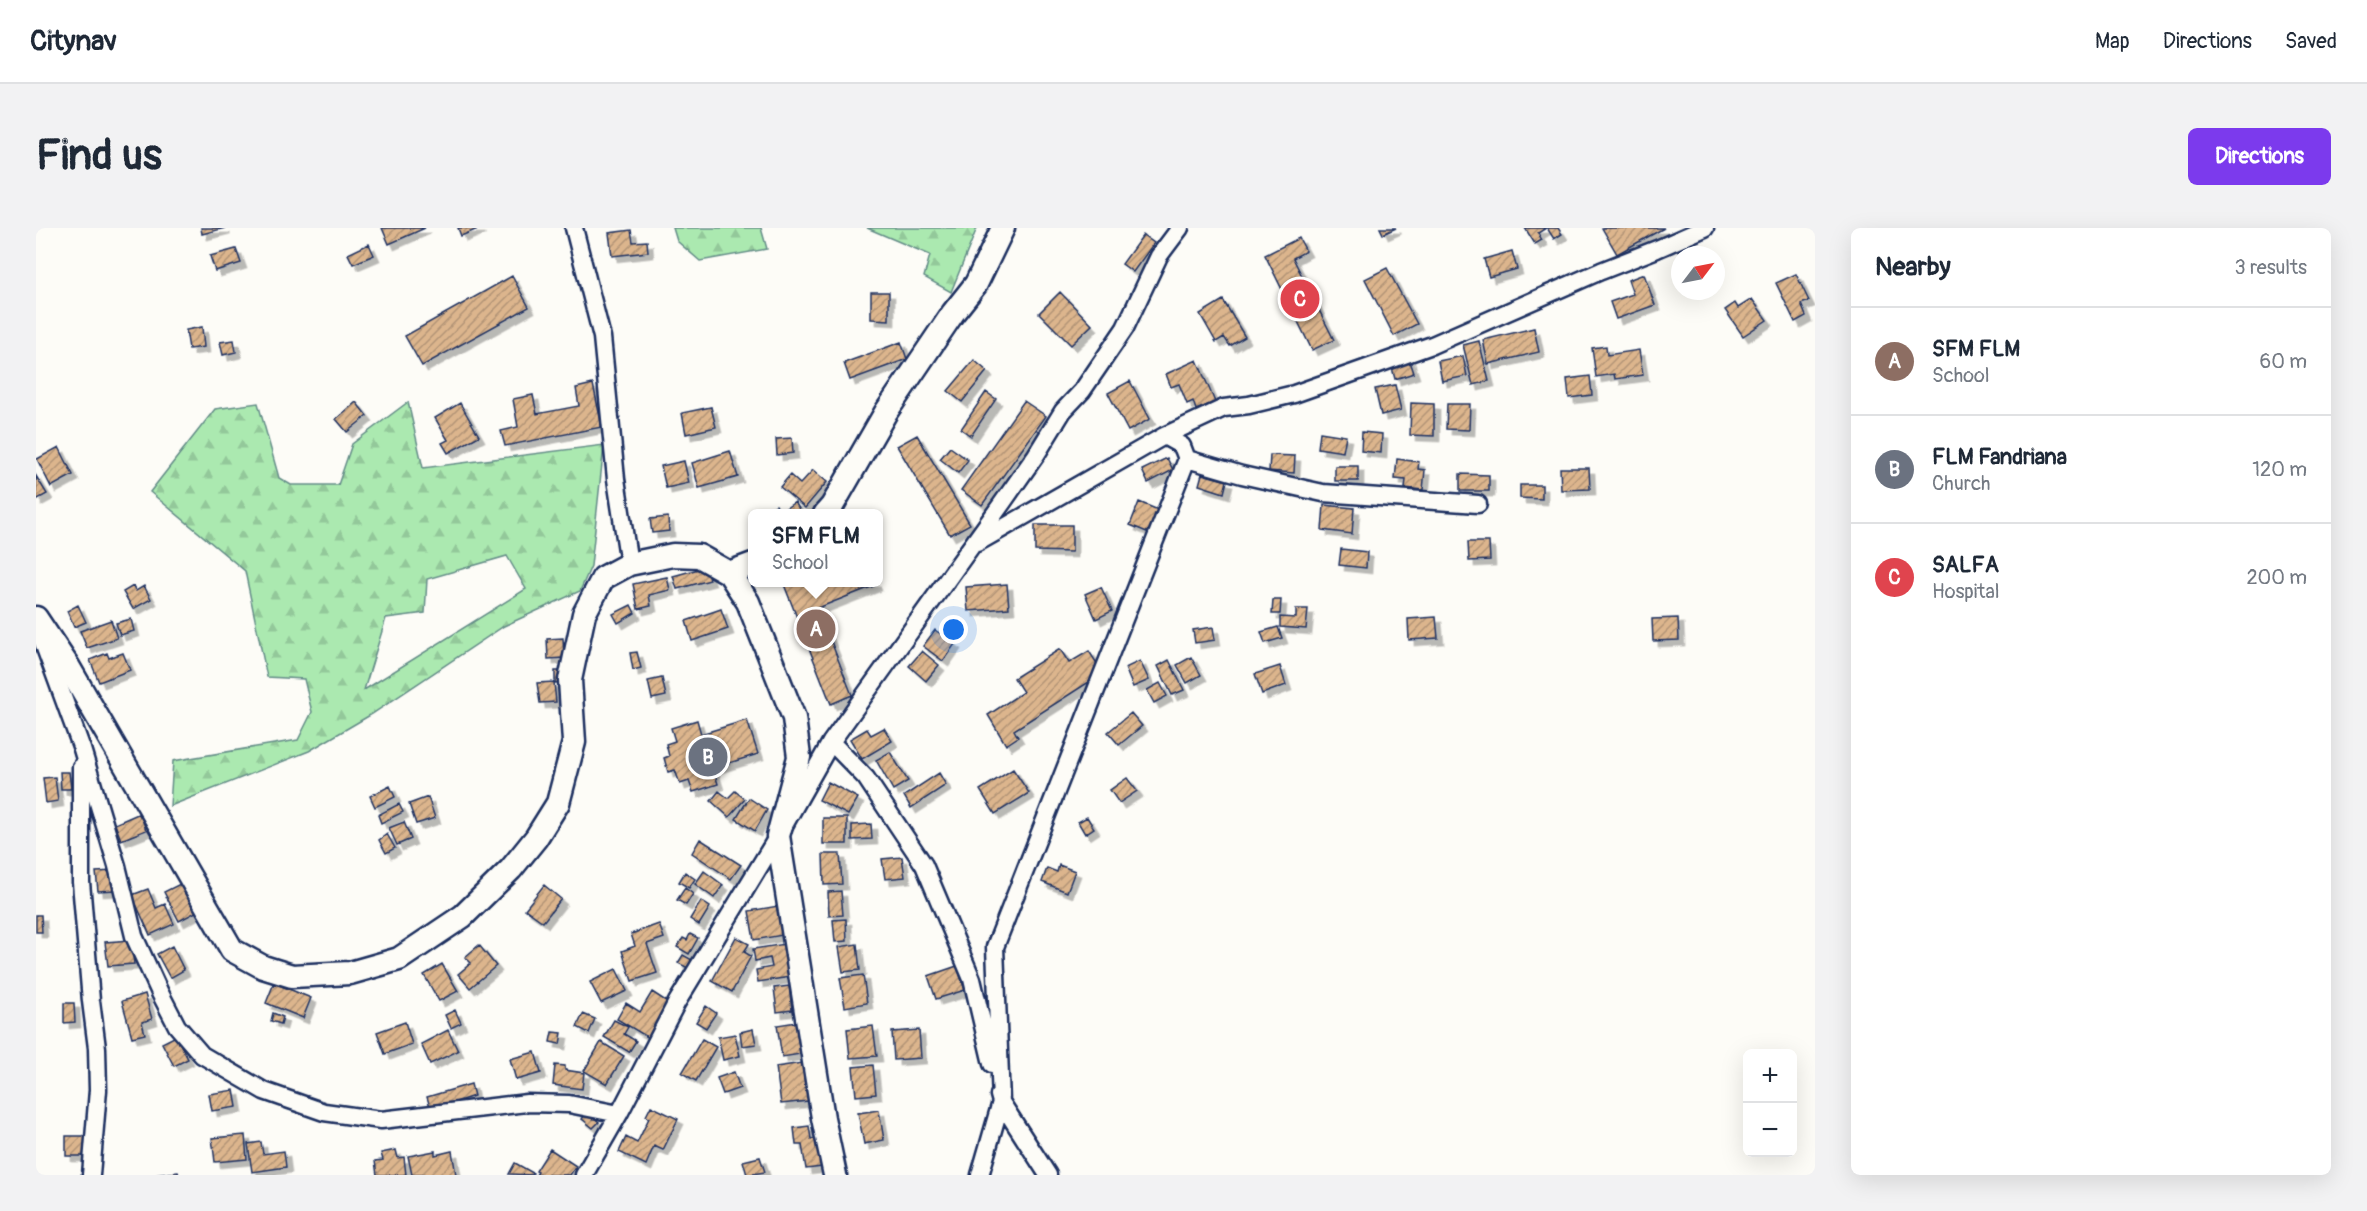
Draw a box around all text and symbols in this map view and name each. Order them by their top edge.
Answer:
text: Citynav [30,24,117,59]
text: Map [2095,28,2130,55]
text: Directions [2163,28,2252,55]
text: Saved [2285,28,2337,55]
button: Directions [2188,128,2331,185]
text: Find us [36,130,162,182]
north arrow [1671,246,1725,300]
text: Nearby [1875,251,1951,283]
text: 3 results [2235,255,2307,280]
pin: C [1280,276,1320,322]
text: SFM FLM [1932,335,2020,363]
text: A [1888,349,1901,374]
text: 60 m [2260,349,2307,374]
text: School [1932,363,1989,388]
text: FLM Fandriana [1932,443,2067,471]
text: B [1889,457,1900,482]
text: 120 m [2252,457,2307,482]
text: Church [1932,471,1990,496]
popup [748,509,883,587]
text: SFM FLM [771,522,860,550]
text: School [771,550,829,575]
text: SALFA [1932,551,1999,579]
text: C [1888,565,1901,590]
text: 200 m [2246,565,2307,590]
text: Hospital [1932,579,1999,604]
pin: A [796,606,836,652]
your location [939,615,968,644]
pin: B [688,734,728,780]
map controls [1743,1049,1797,1157]
button: + [1743,1049,1797,1103]
button: − [1743,1103,1797,1157]

